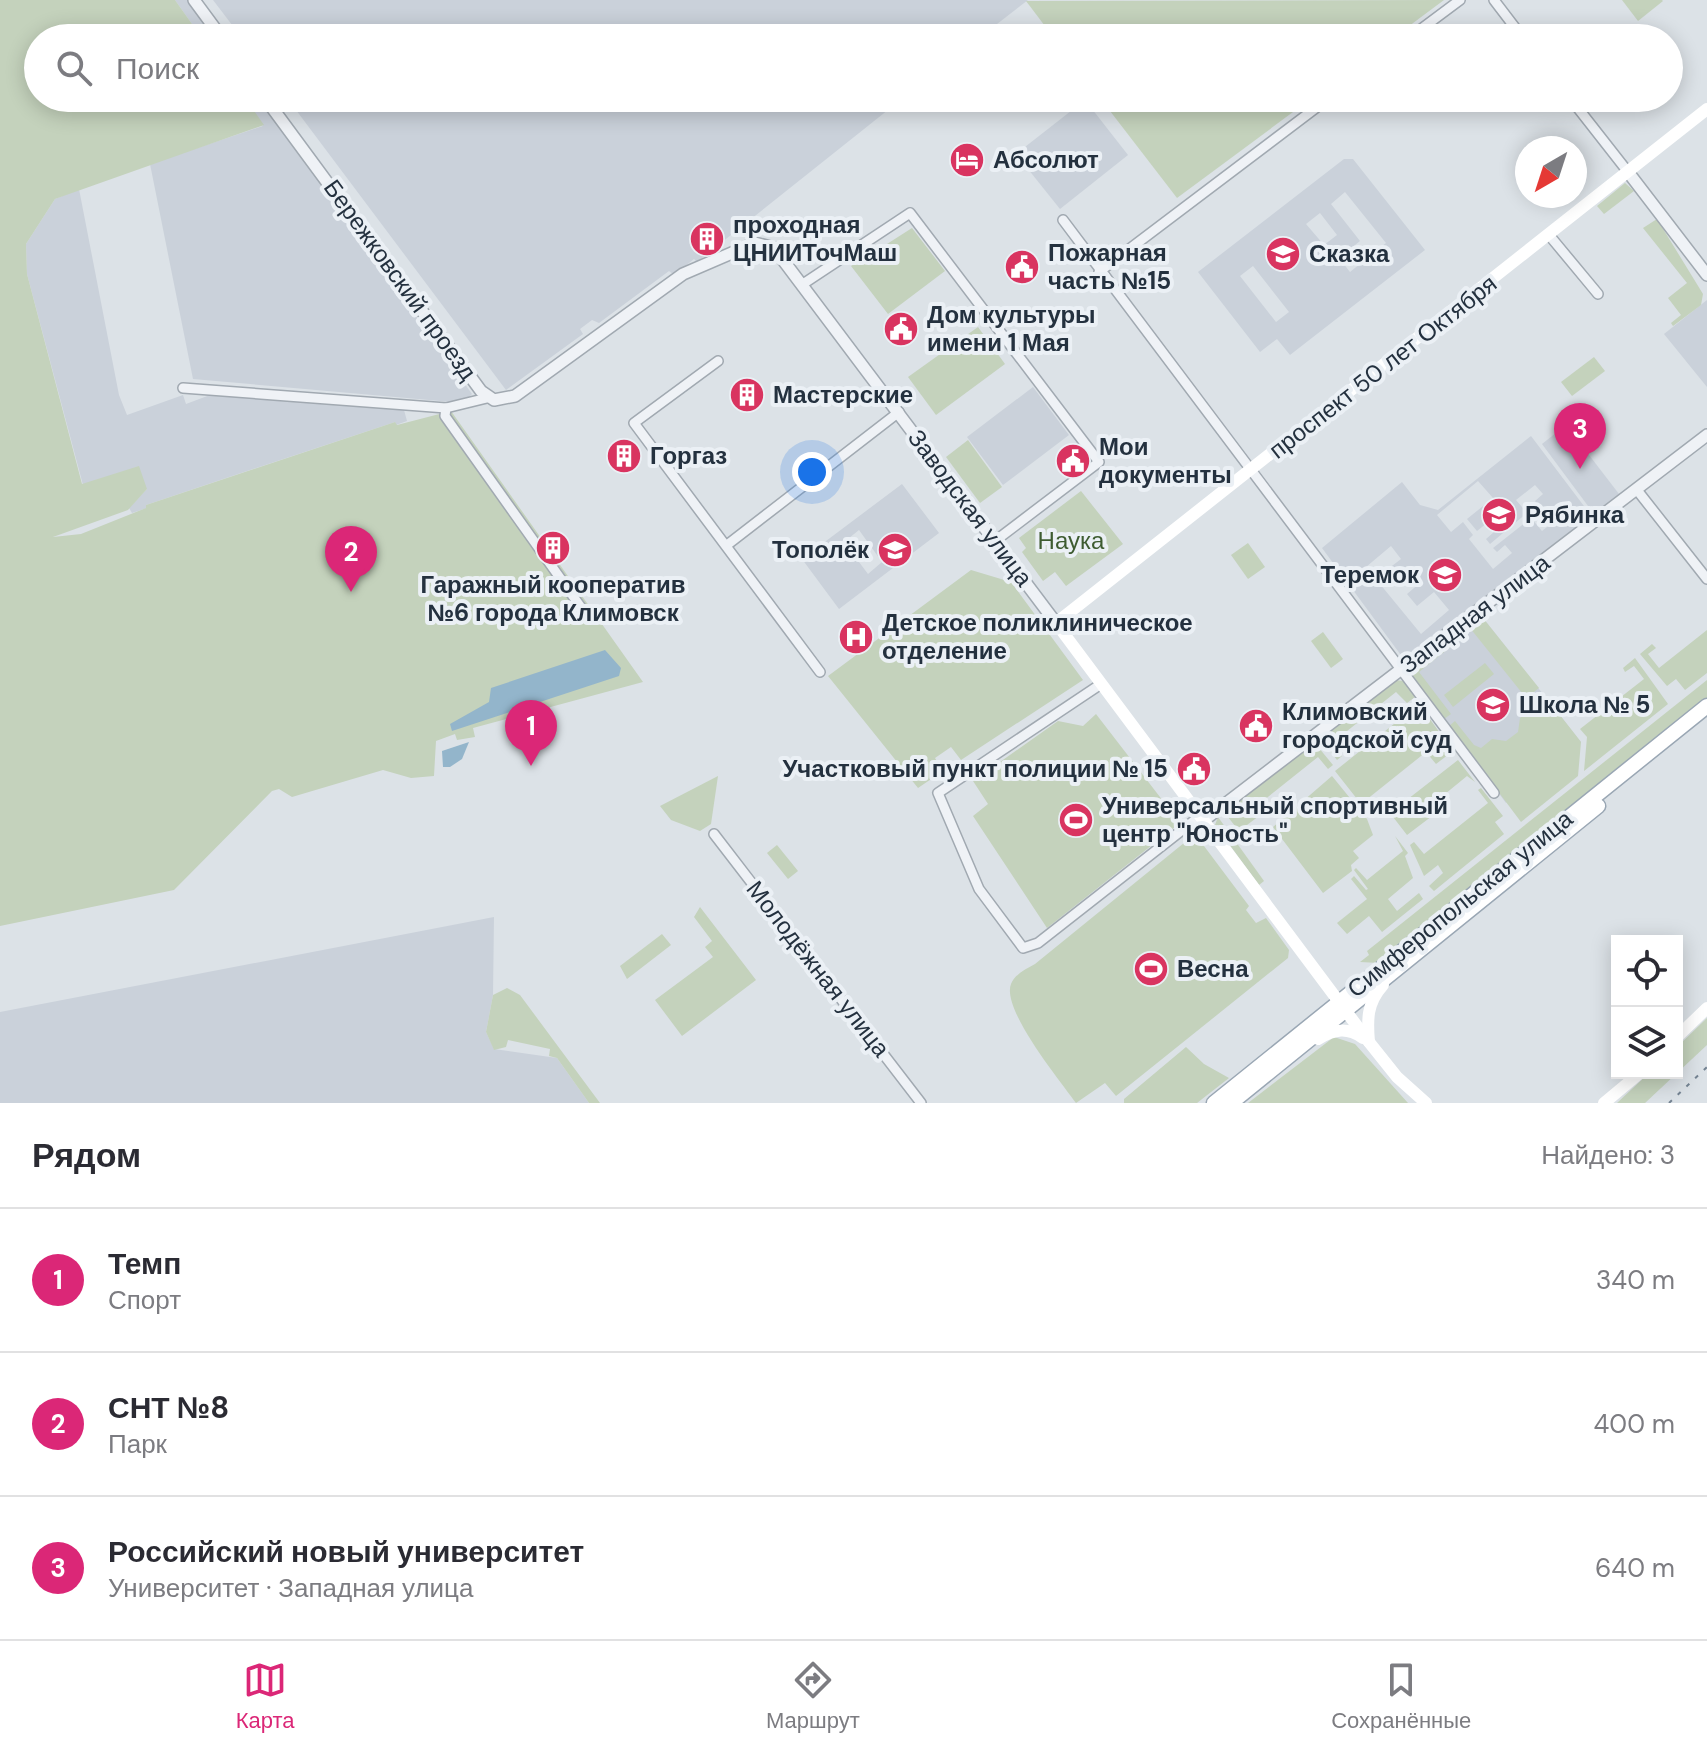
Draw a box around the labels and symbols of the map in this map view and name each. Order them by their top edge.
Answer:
north arrow [1515,136,1587,208]
hotel icon: Абсолют [948,141,986,179]
place label: Абсолют [993,144,1099,175]
street label: Бережковский проезд [317,173,484,386]
place label: проходная ЦНИИТочМаш [733,209,897,268]
building icon: проходная ЦНИИТочМаш [688,220,726,258]
school or university icon: Сказка [1264,235,1302,273]
place label: Пожарная часть №15 [1048,237,1171,296]
place label: Сказка [1309,238,1390,269]
public building icon: Пожарная часть №15 [1003,248,1041,286]
street label: проспект 50 лет Октября [1263,268,1503,465]
place label: Дом культуры имени 1 Мая [927,299,1096,358]
public building icon: Дом культуры имени 1 Мая [882,310,920,348]
building icon: Мастерские [728,376,766,414]
place label: Мастерские [773,379,913,410]
pin: 3 [1554,403,1606,469]
street label: Заводская улица [901,423,1040,593]
place label: Мои документы [1099,431,1232,490]
building icon: Горгаз [605,437,643,475]
place label: Горгаз [650,440,727,471]
public building icon: Мои документы [1054,442,1092,480]
your location [792,452,832,492]
school or university icon: Рябинка [1480,496,1518,534]
place label: Рябинка [1525,499,1625,530]
park label: Наука [1038,525,1105,556]
pin: 2 [325,526,377,592]
building icon: Гаражный кооператив №6 города Климовск [534,529,572,567]
school or university icon: Тополёк [876,531,914,569]
place label: Тополёк [772,534,870,565]
street label: Западная улица [1393,547,1556,680]
school or university icon: Теремок [1426,556,1464,594]
place label: Теремок [1320,559,1420,590]
place label: Гаражный кооператив №6 города Климовск [420,569,686,628]
place label: Детское поликлиническое отделение [882,607,1193,666]
hospital icon: Детское поликлиническое отделение [837,618,875,656]
school or university icon: Школа № 5 [1474,686,1512,724]
place label: Школа № 5 [1519,689,1650,720]
place label: Климовский городской суд [1282,696,1452,755]
pin: 1 [505,700,557,766]
public building icon: Климовский городской суд [1237,707,1275,745]
public building icon: Участковый пункт полиции № 15 [1175,750,1213,788]
place label: Участковый пункт полиции № 15 [782,753,1168,784]
place label: Универсальный спортивный центр "Юность" [1102,790,1448,849]
sports icon: Универсальный спортивный центр "Юность" [1057,801,1095,839]
street label: Симферопольская улица [1341,803,1579,1004]
street label: Молодёжная улица [740,874,897,1064]
sports icon: Весна [1132,950,1170,988]
place label: Весна [1177,953,1249,984]

